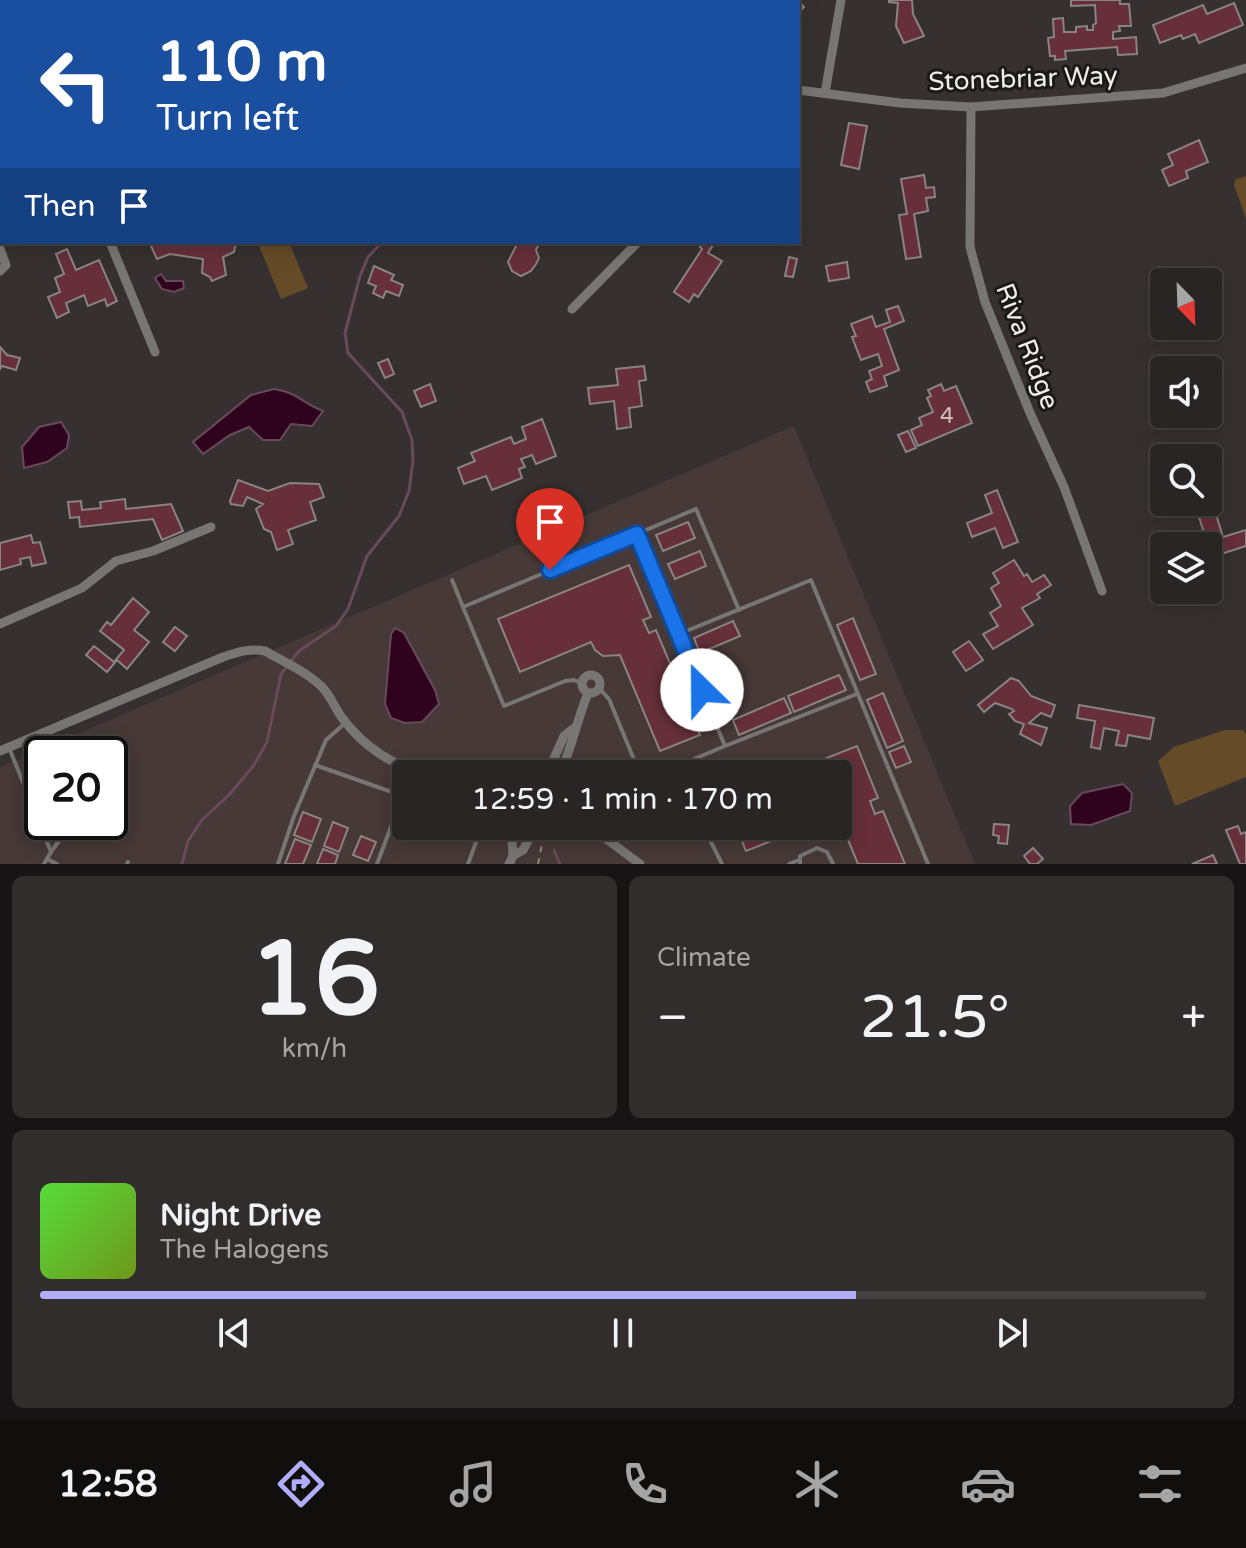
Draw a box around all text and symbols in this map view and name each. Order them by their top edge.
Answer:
text: 110 m [156,29,327,96]
icon: left [24,32,128,136]
street label: Stonebriar Way [928,60,1118,97]
text: Turn left [156,97,299,140]
icon: arrive [112,184,156,228]
text: Then [24,188,96,225]
north arrow [1150,268,1222,340]
map controls [1150,268,1222,604]
street label: Riva Ridge [989,279,1066,414]
button: sound [1150,356,1222,428]
house number: 4 [940,403,954,429]
button: search [1150,444,1222,516]
pin [516,488,584,570]
icon: arrive [528,500,572,544]
button: layers [1150,532,1222,604]
position arrow [660,648,744,732]
speed limit sign: 20 [24,736,128,840]
text: 12:59 · 1 min · 170 m [471,781,773,818]
text: 16 [249,918,380,1043]
text: Climate [657,942,751,973]
text: 21.5° [860,982,1010,1054]
text: − [657,992,688,1045]
text: + [1181,992,1206,1045]
text: km/h [282,1033,347,1064]
text: Night Drive [160,1197,321,1234]
text: The Halogens [160,1234,329,1265]
icon: previous [212,1311,256,1355]
icon: pause [601,1311,645,1355]
icon: next [990,1311,1034,1355]
icon: directions [273,1456,329,1512]
icon: music [445,1456,501,1512]
icon: phone [617,1456,673,1512]
icon: climate [789,1456,845,1512]
icon: car [960,1456,1016,1512]
icon: filters [1132,1456,1188,1512]
text: 12:58 [58,1463,158,1506]

